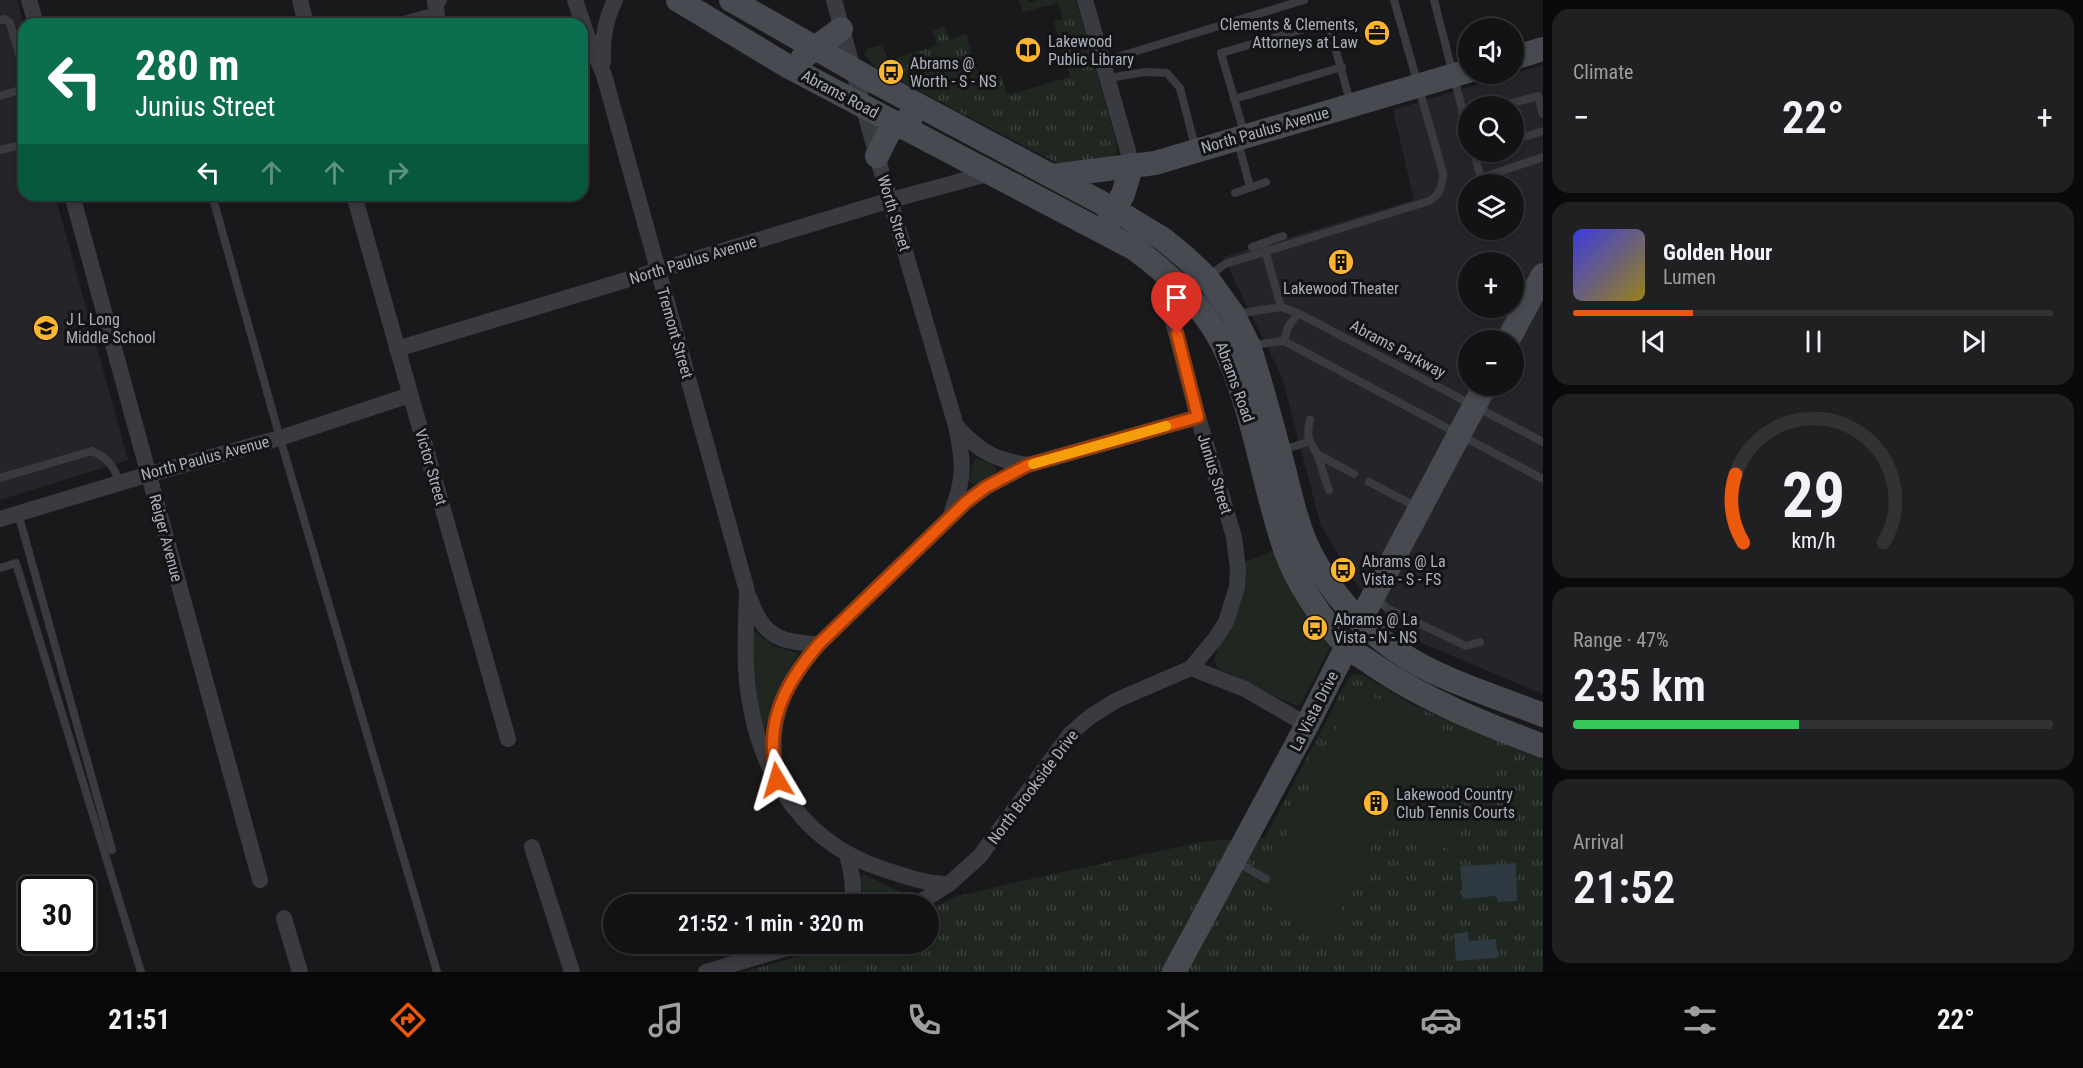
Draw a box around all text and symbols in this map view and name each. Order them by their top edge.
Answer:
place label: Clements & Clements, Attorneys at Law [1220,15,1358,52]
office icon: Clements & Clements, Attorneys at Law [1362,18,1392,48]
map controls [1458,18,1524,396]
button: sound [1458,18,1524,84]
place label: Lakewood Public Library [1048,32,1134,69]
library icon: Lakewood Public Library [1013,35,1043,65]
text: 280 m [135,41,240,90]
icon: left [36,42,114,120]
place label: Abrams @ Worth - S - NS [910,54,997,91]
bus stop icon: Abrams @ Worth - S - NS [876,57,906,87]
text: Climate [1573,60,1633,84]
street label: Abrams Road [798,66,882,122]
text: Junius Street [135,91,275,123]
text: 22° [1782,91,1844,144]
button: search [1458,96,1524,162]
text: − [1573,98,1590,137]
text: + [2037,98,2053,137]
street label: North Paulus Avenue [1199,103,1331,157]
icon: left [192,156,225,189]
icon: ahead [255,156,288,189]
icon: ahead [318,156,351,189]
icon: right [381,156,414,189]
street label: Worth Street [873,173,915,254]
button: layers [1458,174,1524,240]
street label: North Paulus Avenue [627,232,759,288]
text: Golden Hour [1663,240,1772,265]
building icon: Lakewood Theater [1326,247,1356,277]
button: + [1458,252,1524,318]
text: Lumen [1663,265,1716,289]
pin [1151,272,1202,334]
place label: Lakewood Theater [1283,279,1399,298]
icon: arrive [1160,281,1193,314]
street label: Tremont Street [653,285,697,381]
place label: J L Long Middle School [66,310,156,347]
school or university icon: J L Long Middle School [31,313,61,343]
street label: Abrams Parkway [1347,316,1449,382]
icon: previous [1637,325,1670,358]
icon: pause [1797,325,1830,358]
icon: next [1957,325,1990,358]
button: − [1458,330,1524,396]
street label: Abrams Road [1212,339,1258,425]
street label: Victor Street [411,427,451,508]
street label: Junius Street [1194,431,1236,517]
street label: North Paulus Avenue [139,432,271,484]
text: 29 [1781,459,1845,532]
street label: Reiger Avenue [145,492,187,584]
text: km/h [1791,528,1835,553]
place label: Abrams @ La Vista - S - FS [1362,552,1446,589]
bus stop icon: Abrams @ La Vista - S - FS [1328,555,1358,585]
place label: Abrams @ La Vista - N - NS [1334,610,1418,647]
bus stop icon: Abrams @ La Vista - N - NS [1300,613,1330,643]
text: Range · 47% [1573,628,1669,652]
text: 235 km [1573,659,1706,712]
street label: La Vista Drive [1286,668,1342,754]
street label: North Brookside Drive [984,726,1082,848]
position arrow [745,748,809,812]
place label: Lakewood Country Club Tennis Courts [1396,785,1515,822]
building icon: Lakewood Country Club Tennis Courts [1361,788,1391,818]
text: Arrival [1573,830,1624,854]
text: 21:52 [1573,861,1675,914]
speed limit sign: 30 [18,876,96,954]
text: 21:52 · 1 min · 320 m [678,911,864,936]
icon: directions [387,999,429,1041]
icon: music [645,999,687,1041]
icon: phone [903,999,945,1041]
icon: climate [1162,999,1204,1041]
icon: car [1420,999,1462,1041]
icon: filters [1679,999,1721,1041]
text: 21:51 [108,1004,170,1036]
text: 22° [1937,1004,1975,1036]

